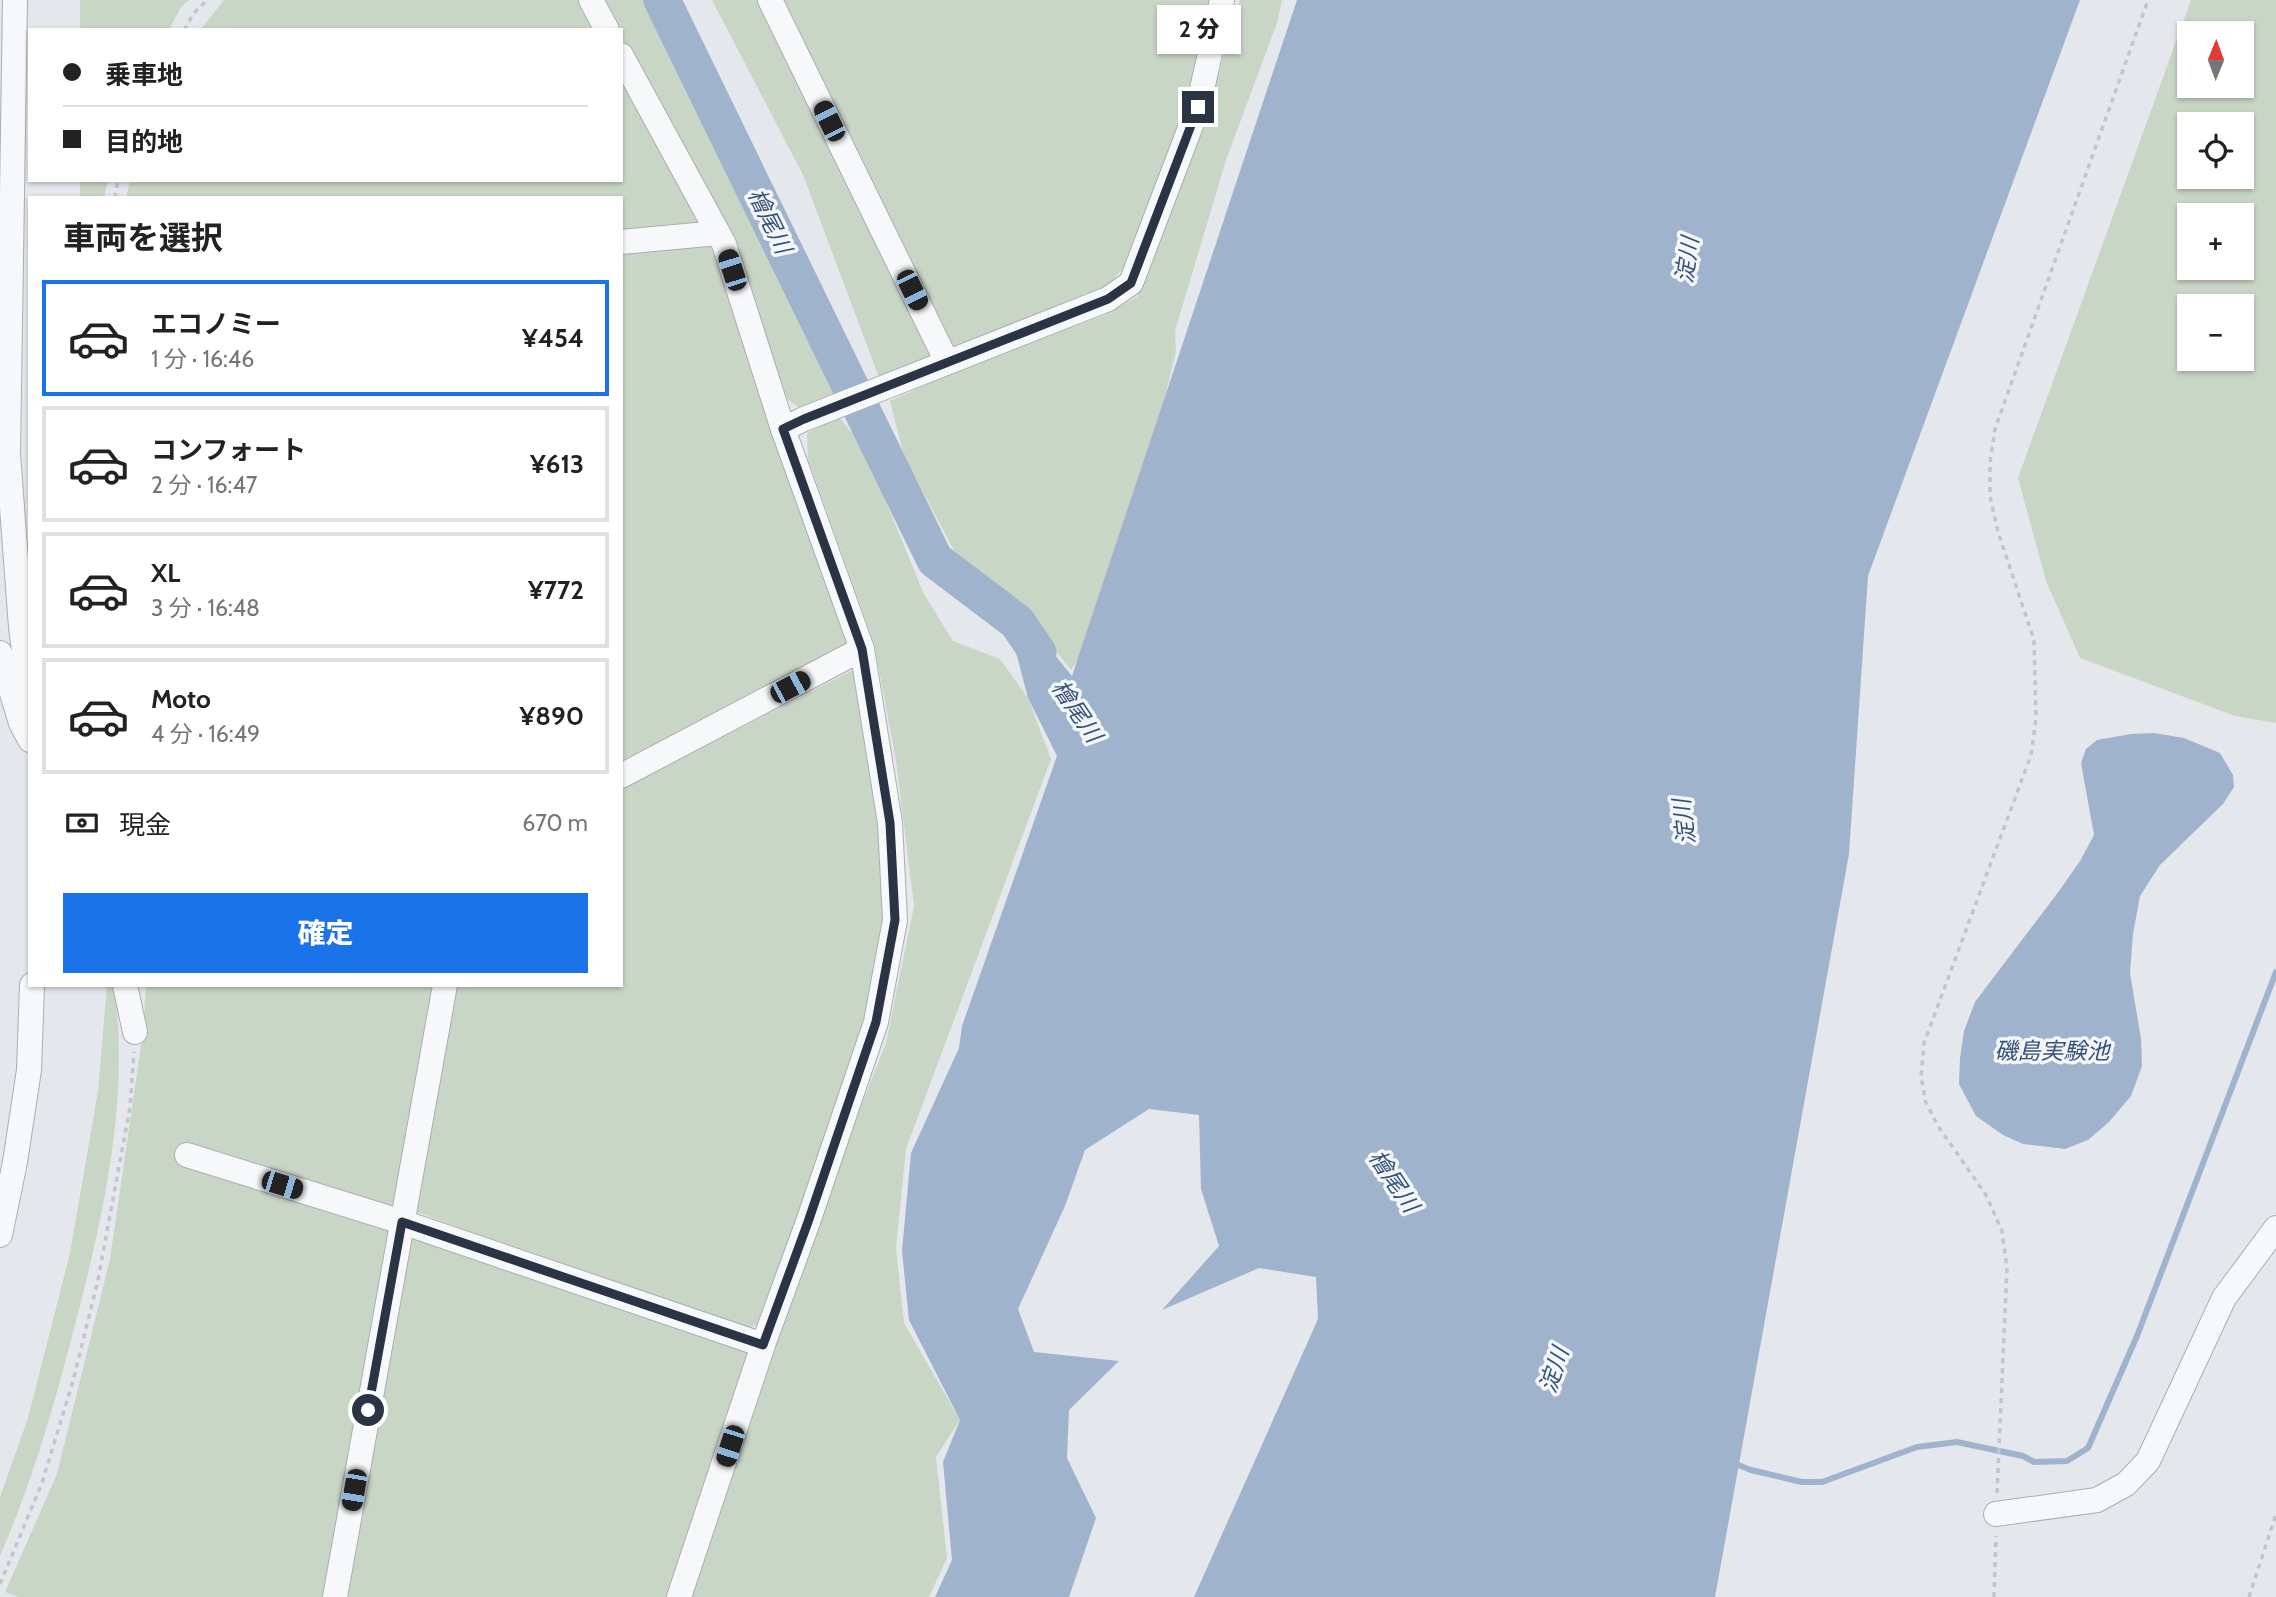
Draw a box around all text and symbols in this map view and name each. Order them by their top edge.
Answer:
callout: 2 分 [1156,6,1240,55]
text: 2 分 [1179,15,1219,43]
north arrow [2177,21,2254,98]
map controls [2177,21,2254,371]
text: 乗車地 [105,59,183,91]
route end [1182,91,1214,123]
car [811,98,848,144]
button: locate [2177,112,2254,189]
text: 目的地 [105,126,183,158]
water label: 檜尾川 [742,184,799,261]
button: + [2177,203,2254,280]
text: 車両を選択 [63,218,223,257]
water label: 淀川 [1670,232,1704,285]
car [716,247,749,293]
car [894,267,931,313]
button: − [2177,294,2254,371]
icon: car [67,307,130,370]
text: エコノミー [151,308,281,340]
text: ¥454 [522,322,584,354]
text: 1 分 · 16:46 [151,345,254,373]
icon: car [67,433,130,496]
text: コンフォート [151,434,306,466]
text: ¥613 [530,448,584,480]
text: 2 分 · 16:47 [151,471,257,499]
text: XL [151,557,180,589]
icon: car [67,559,130,622]
text: ¥772 [528,574,584,606]
text: 3 分 · 16:48 [151,594,260,622]
car [767,668,814,706]
water label: 檜尾川 [1046,675,1110,750]
text: Moto [151,683,211,715]
icon: car [67,685,130,748]
text: ¥890 [520,700,584,732]
text: 4 分 · 16:49 [151,720,260,748]
water label: 淀川 [1667,794,1701,847]
icon: cash [63,804,101,842]
text: 現金 [119,809,171,841]
text: 670 m [522,809,588,837]
button: 確定 [63,893,588,973]
water label: 磯島実験池 [1995,1037,2112,1065]
water label: 檜尾川 [1363,1145,1427,1220]
car [259,1169,306,1201]
water label: 淀川 [1534,1341,1575,1396]
route start [352,1394,384,1426]
car [714,1423,747,1469]
car [341,1467,368,1513]

